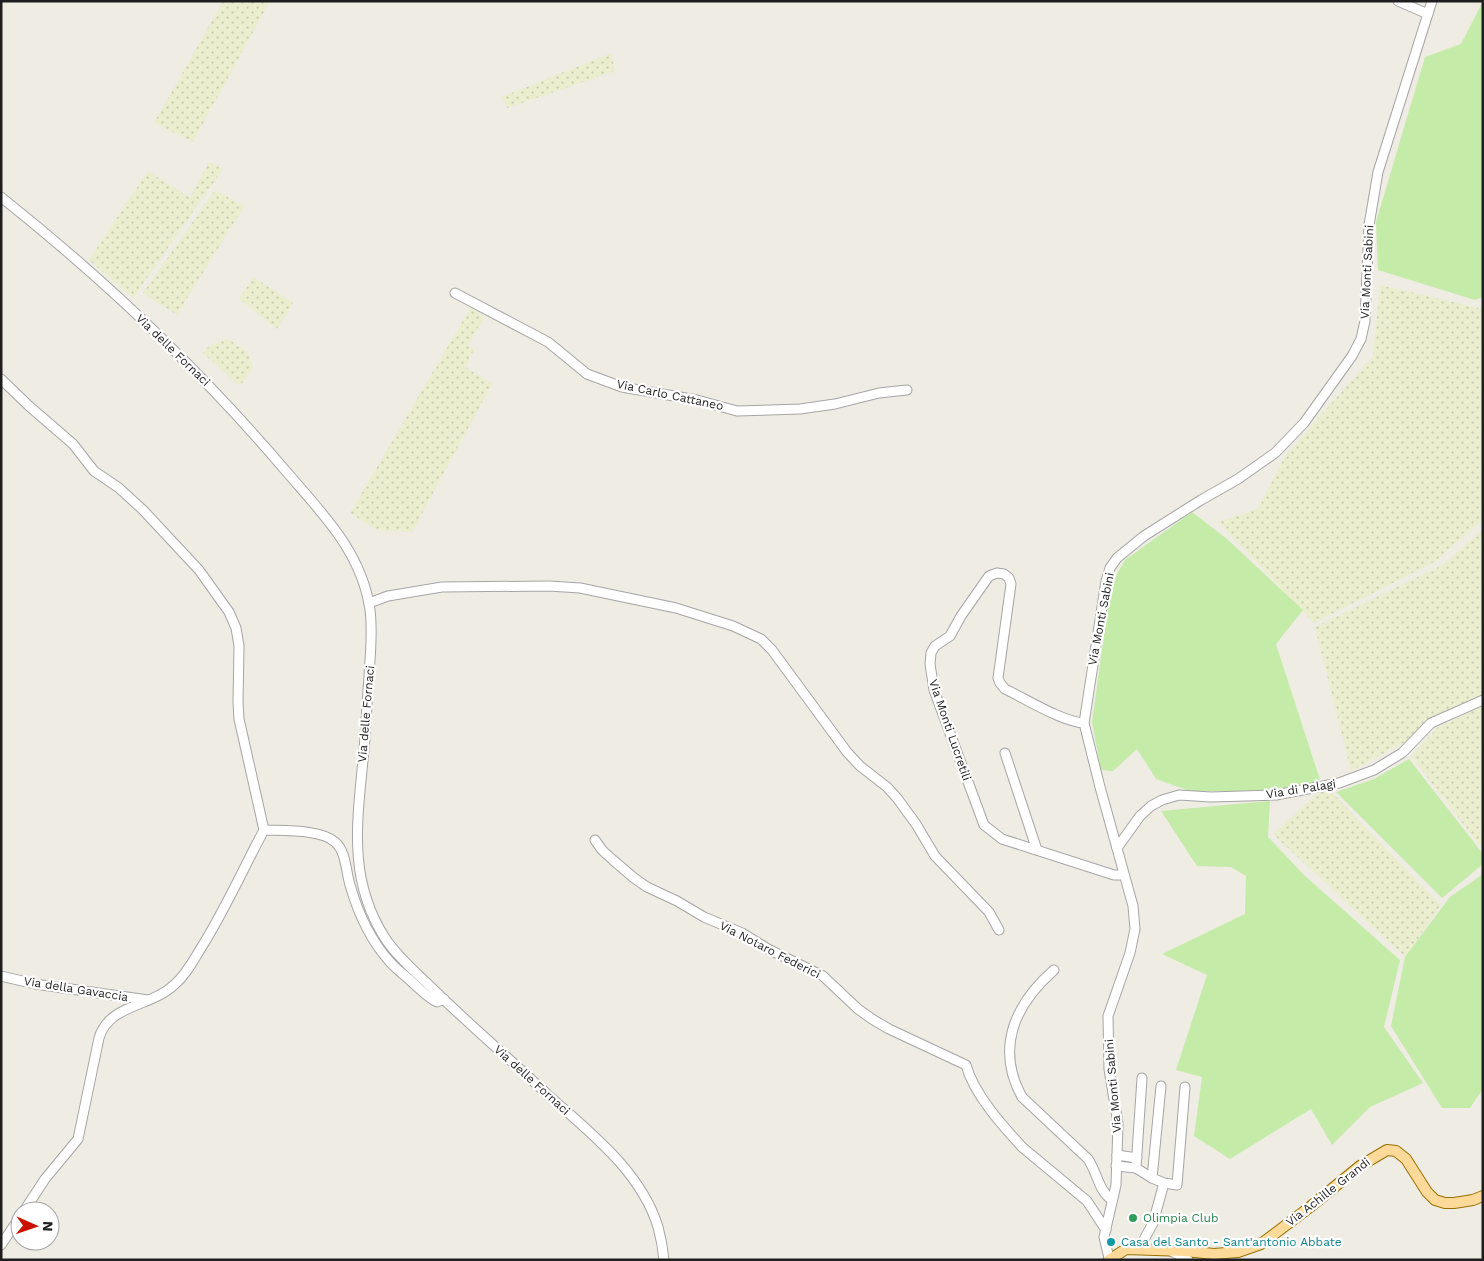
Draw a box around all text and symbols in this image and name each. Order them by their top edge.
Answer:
street label: Via Monti Sabini [1358,225,1376,319]
street label: Via delle Fornaci [133,311,213,389]
street label: Via Carlo Cattaneo [615,377,725,413]
street label: Via Monti Sabini [1085,571,1117,667]
street label: Via delle Fornaci [355,665,377,763]
street label: Via Monti Lucretili [926,677,974,783]
street label: Via di Palagi [1265,777,1337,801]
street label: Via Notaro Federici [717,919,823,981]
street label: Via della Gavaccia [23,974,129,1004]
street label: Via Monti Sabini [1102,1038,1124,1134]
street label: Via delle Fornaci [491,1042,573,1118]
street label: Via Achille Grandi [1283,1155,1373,1229]
north arrow [10,1201,60,1251]
place label: Olimpia Club [1143,1211,1218,1225]
marker: Olimpia Club [1127,1212,1139,1224]
text: N [40,1221,56,1232]
place label: Casa del Santo - Sant'antonio Abbate [1121,1235,1342,1249]
marker: Casa del Santo - Sant'antonio Abbate [1105,1236,1117,1248]

